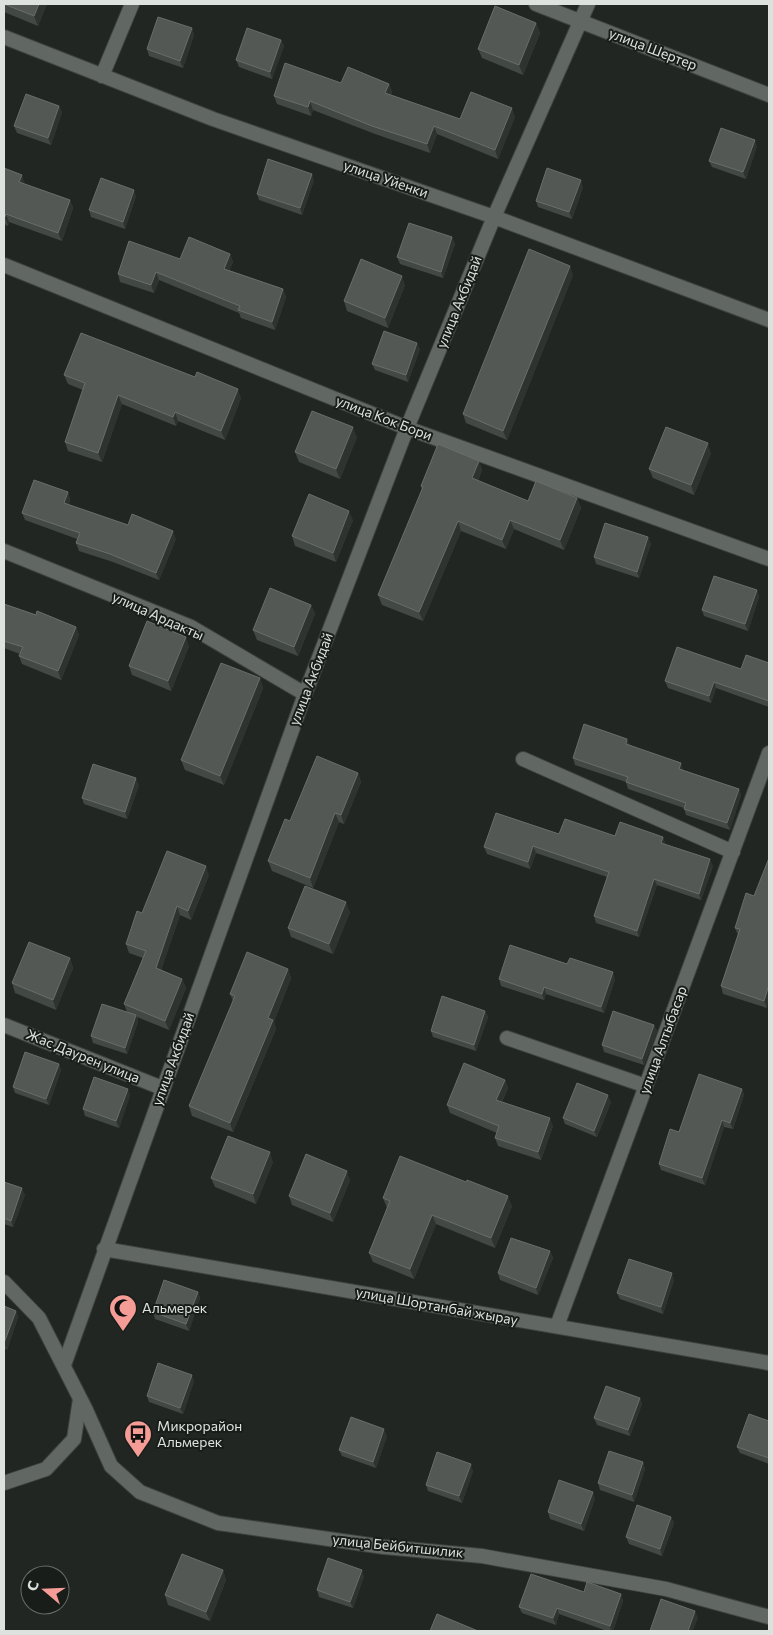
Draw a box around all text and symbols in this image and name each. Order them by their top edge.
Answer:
street label: улица Шертер [607,24,700,73]
street label: улица Уйенки [342,156,431,201]
street label: улица Акбидай [432,253,485,350]
street label: улица Кок Бори [334,391,435,444]
street label: улица Ардакты [110,588,207,643]
street label: улица Акбидай [285,630,336,728]
street label: улица Алтыбасар [635,984,690,1096]
street label: улица Акбидай [148,1010,197,1108]
street label: Жас Даурен улица [24,1025,143,1086]
street label: улица Шортанбай жырау [355,1283,519,1328]
mosque icon: Альмерек [108,1293,138,1332]
place label: Альмерек [142,1299,208,1316]
place label: Микрорайон Альмерек [157,1417,242,1450]
bus stop icon: Микрорайон Альмерек [123,1419,153,1458]
street label: улица Бейбитшилик [332,1530,465,1561]
north arrow [20,1565,70,1615]
text: С [23,1578,42,1593]

